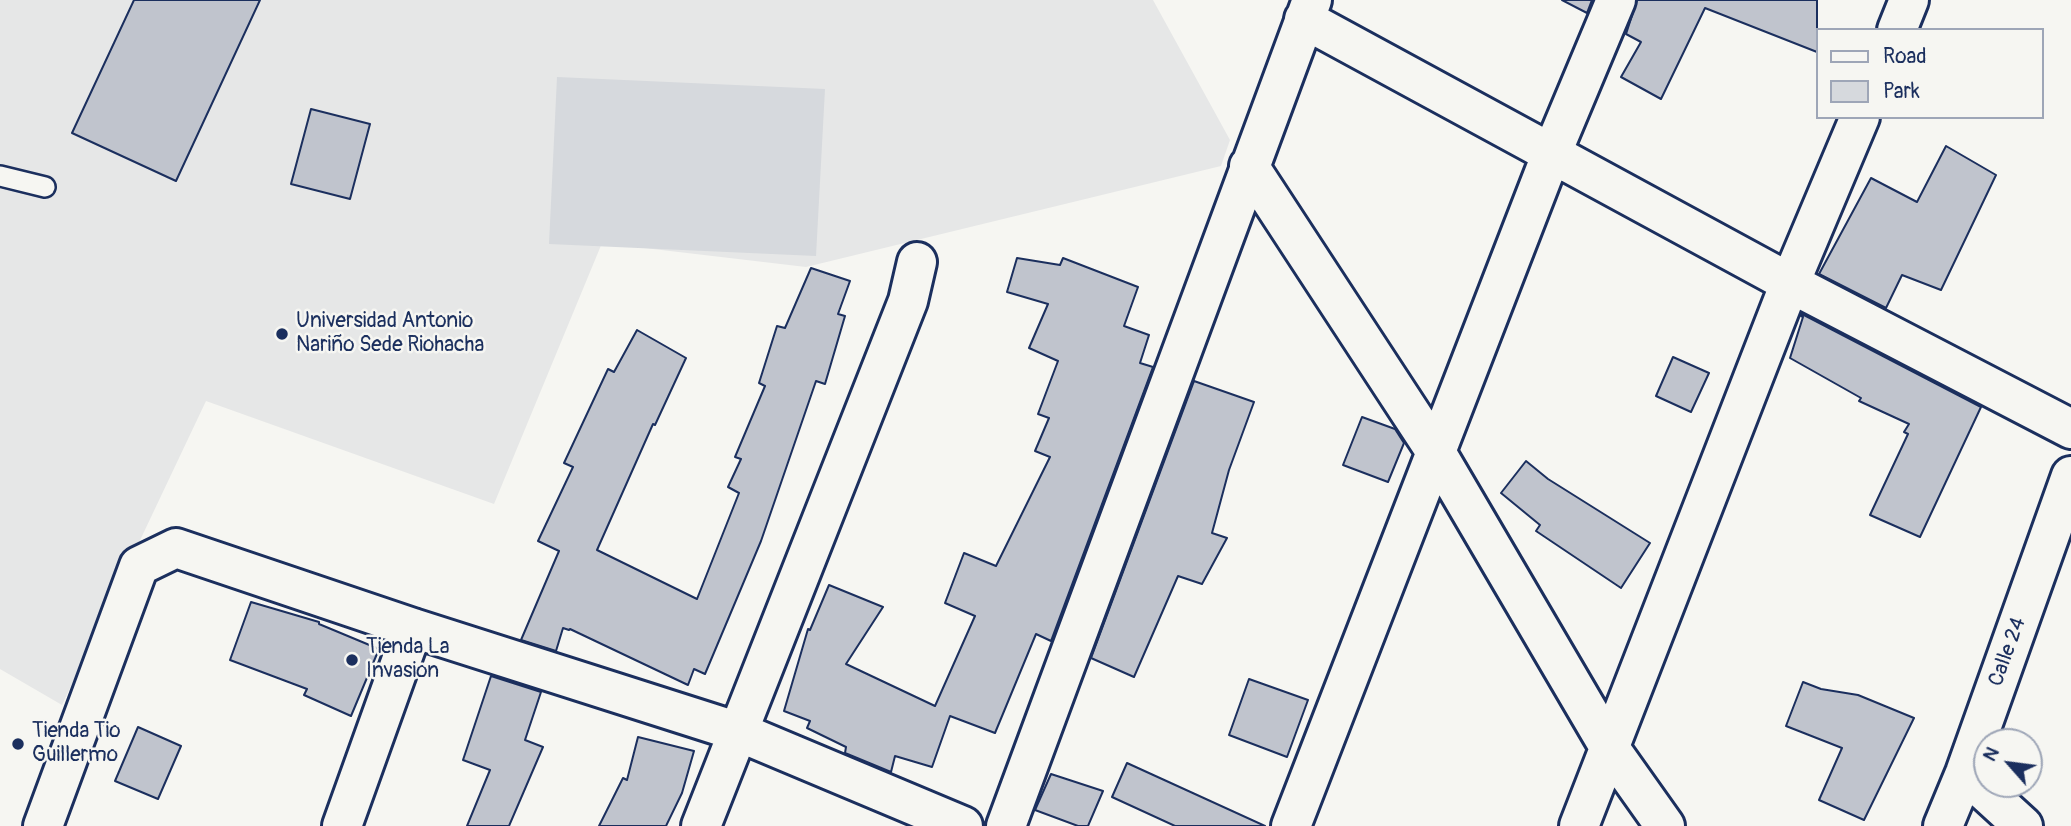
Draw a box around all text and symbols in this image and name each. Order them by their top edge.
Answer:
legend [1815,28,2043,119]
text: Road [1883,43,1927,70]
text: Park [1883,78,1920,105]
place label: Universidad Antonio Nariño Sede Riohacha [296,309,484,359]
marker: Universidad Antonio Nariño Sede Riohacha [274,326,290,342]
street label: Calle 24 [1984,614,2032,690]
place label: Tienda La Invasion [366,635,449,685]
marker: Tienda La Invasion [344,652,360,668]
place label: Tienda Tio Guillermo [32,719,120,769]
north arrow [1973,728,2043,798]
marker: Tienda Tio Guillermo [10,736,26,752]
text: N [1978,743,2005,765]

